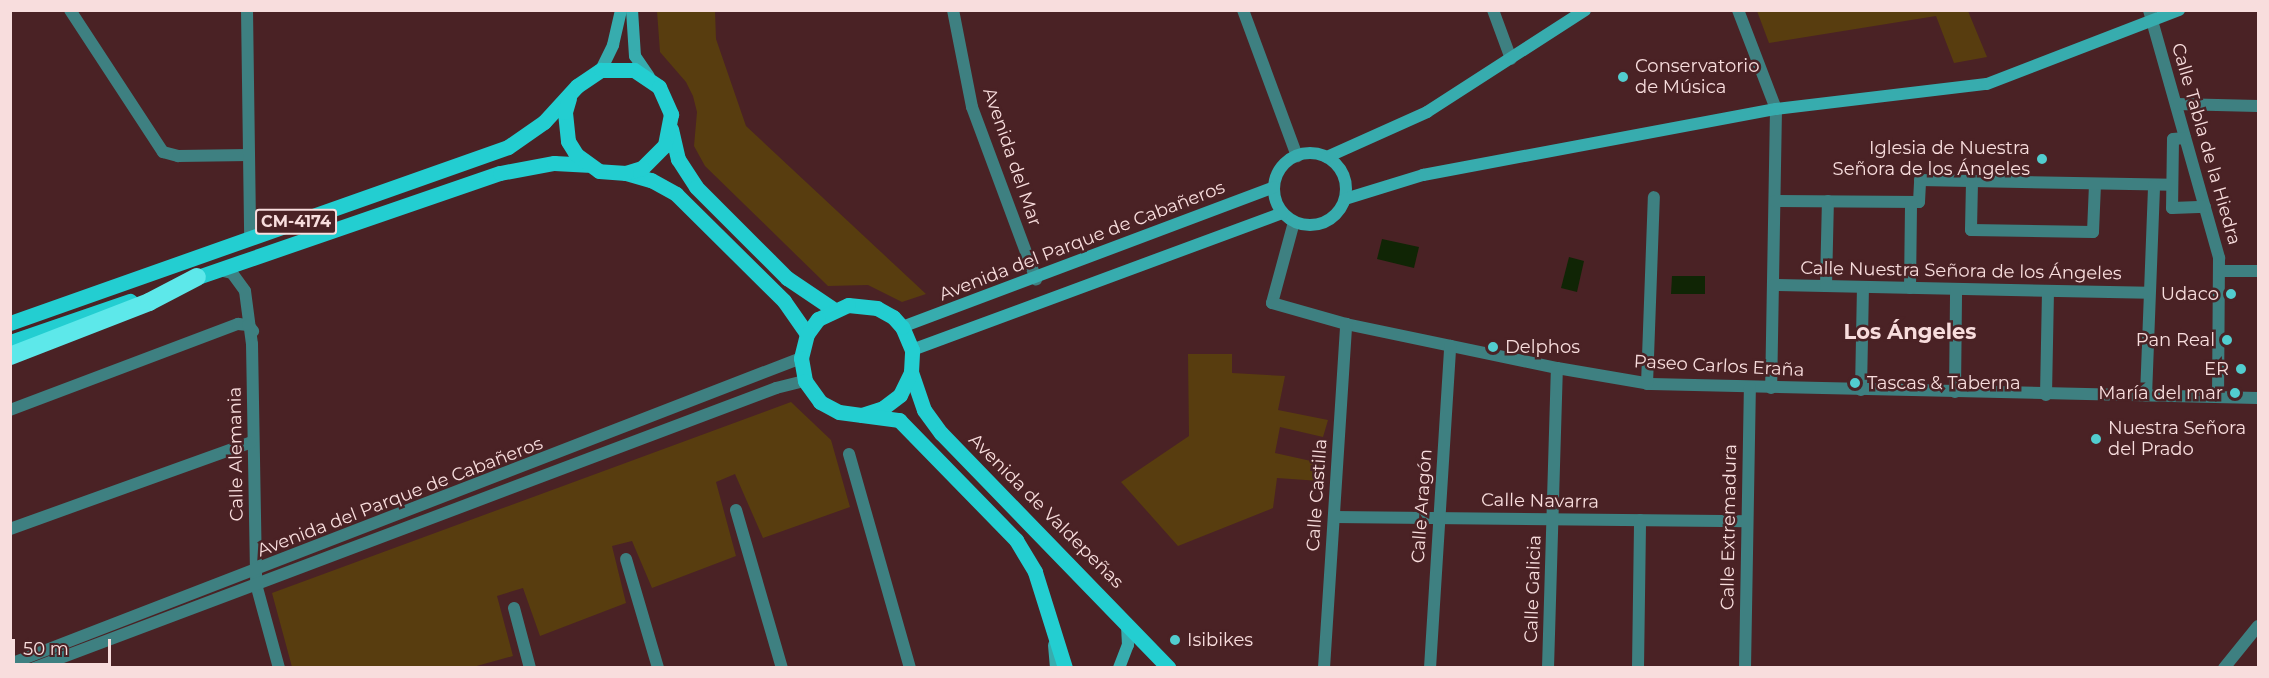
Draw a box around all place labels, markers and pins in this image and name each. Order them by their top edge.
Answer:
place label: Conservatorio de Música [1635,56,1759,98]
marker: Conservatorio de Música [1616,70,1630,84]
place label: Iglesia de Nuestra Señora de los Ángeles [1833,138,2030,180]
marker: Iglesia de Nuestra Señora de los Ángeles [2035,152,2049,166]
place label: Udaco [2161,283,2219,305]
marker: Udaco [2224,287,2238,301]
place label: Pan Real [2136,329,2215,351]
marker: Pan Real [2220,333,2234,347]
place label: Delphos [1505,336,1580,358]
marker: Delphos [1486,340,1500,354]
place label: ER [2204,358,2229,380]
marker: ER [2234,362,2248,376]
place label: Tascas & Taberna [1867,372,2021,394]
marker: Tascas & Taberna [1848,376,1862,390]
place label: María del mar [2098,382,2223,404]
marker: María del mar [2228,386,2242,400]
place label: Nuestra Señora del Prado [2108,418,2246,460]
marker: Nuestra Señora del Prado [2089,432,2103,446]
place label: Isibikes [1187,629,1253,651]
marker: Isibikes [1168,633,1182,647]

